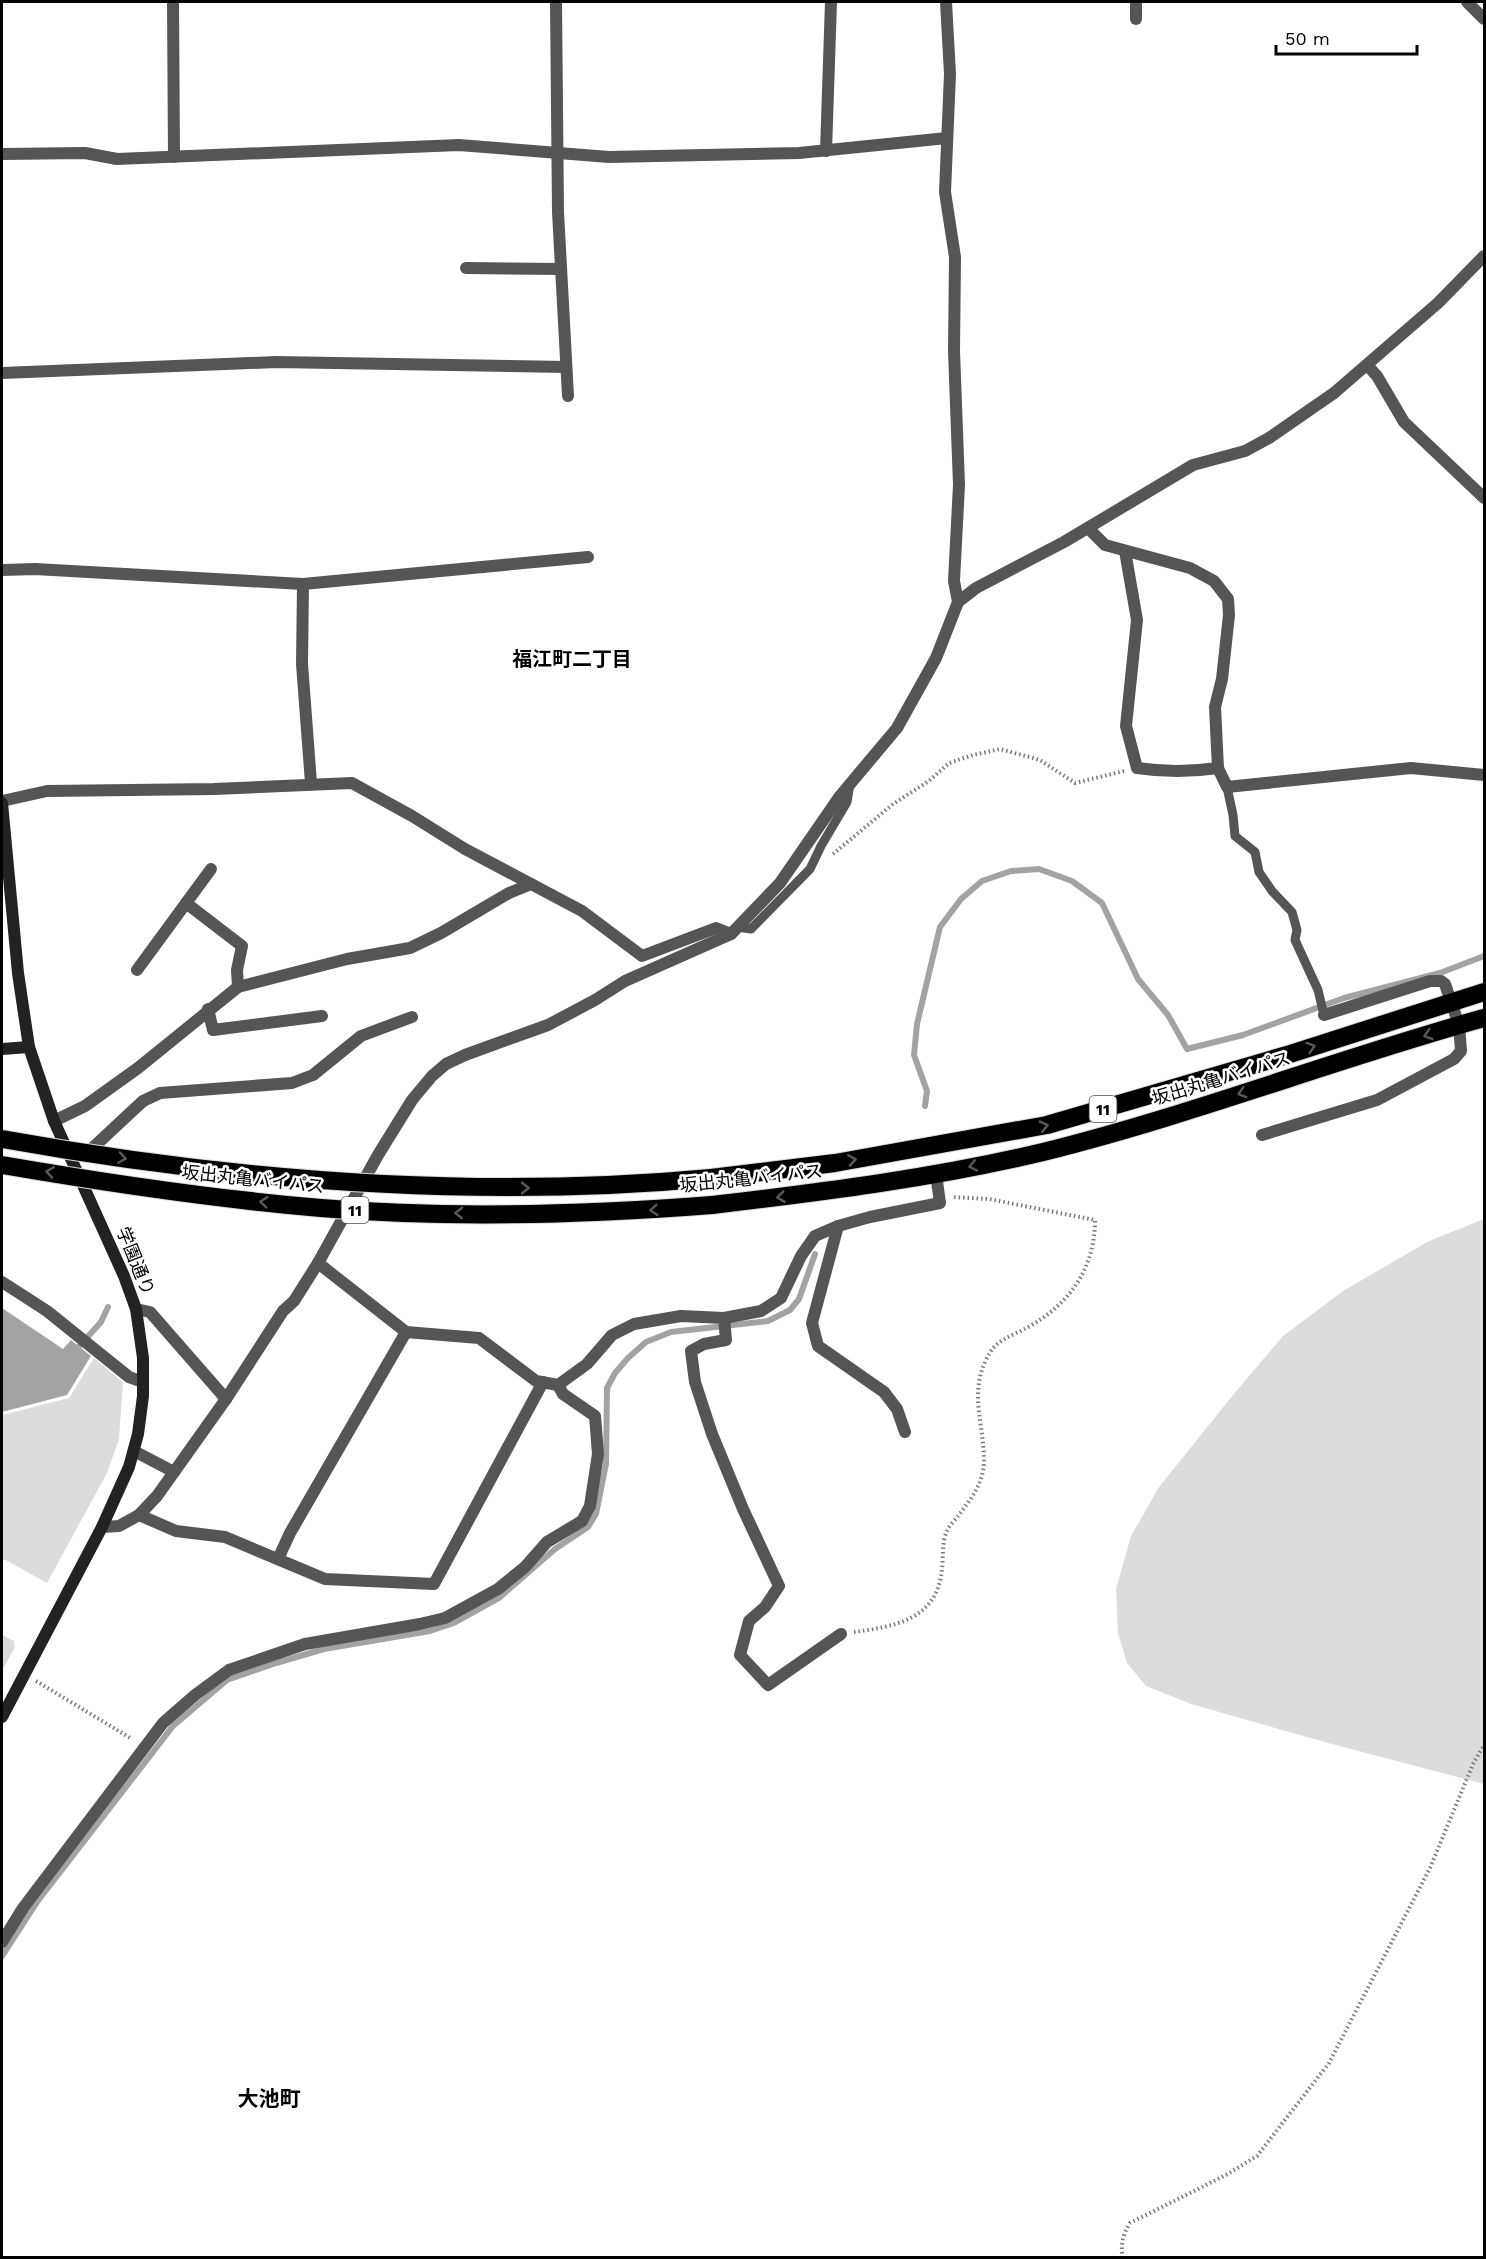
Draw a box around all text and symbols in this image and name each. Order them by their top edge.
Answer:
scale bar [1276,18,1417,56]
text: 50 m [1285,28,1330,49]
district label: 福江町二丁目 [512,647,632,671]
one-way arrow [1423,1027,1434,1040]
one-way arrow [1305,1042,1316,1054]
street label: 坂出丸亀バイパス [1149,1047,1293,1109]
one-way arrow [1237,1086,1248,1098]
road number: 11 [1090,1096,1116,1122]
one-way arrow [1039,1120,1049,1133]
one-way arrow [117,1151,126,1163]
one-way arrow [847,1155,857,1167]
one-way arrow [969,1159,979,1172]
street label: 坂出丸亀バイパス [678,1160,824,1196]
street label: 坂出丸亀バイパス [180,1161,326,1197]
one-way arrow [46,1167,55,1179]
one-way arrow [520,1182,529,1194]
one-way arrow [776,1190,785,1202]
one-way arrow [260,1196,269,1209]
road number: 11 [342,1197,368,1223]
one-way arrow [649,1203,658,1216]
one-way arrow [454,1207,463,1220]
street label: 学園通り [113,1224,159,1298]
district label: 大池町 [238,2086,301,2111]

